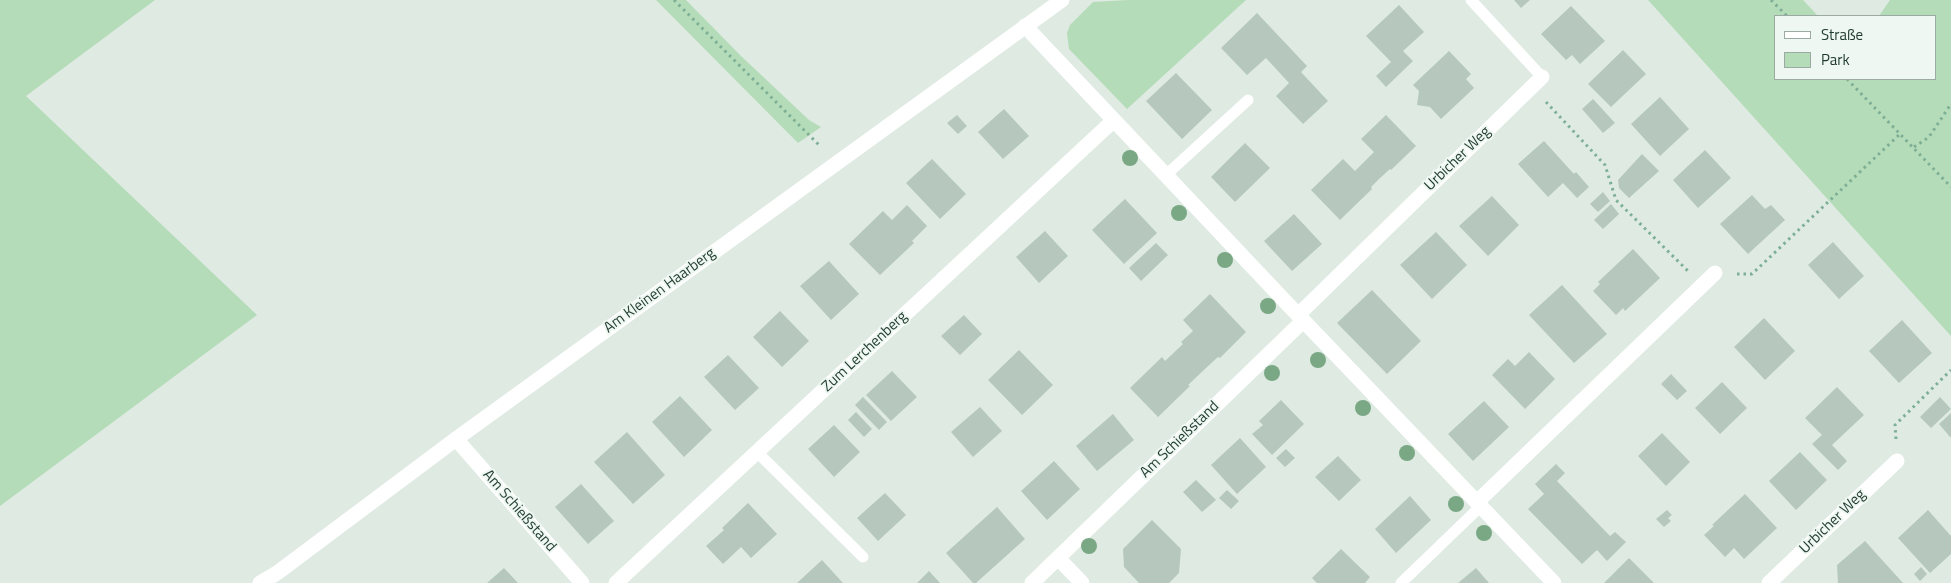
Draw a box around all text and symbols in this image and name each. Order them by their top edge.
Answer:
legend [1774,15,1936,80]
text: Straße [1821,23,1863,46]
text: Park [1821,48,1850,71]
street label: Urbicher Weg [1421,123,1495,195]
street label: Am Kleinen Haarberg [601,245,719,337]
street label: Zum Lerchenberg [819,308,911,396]
street label: Am Schießstand [1137,398,1223,482]
street label: Am Schießstand [479,466,559,556]
street label: Urbicher Weg [1796,486,1870,558]

